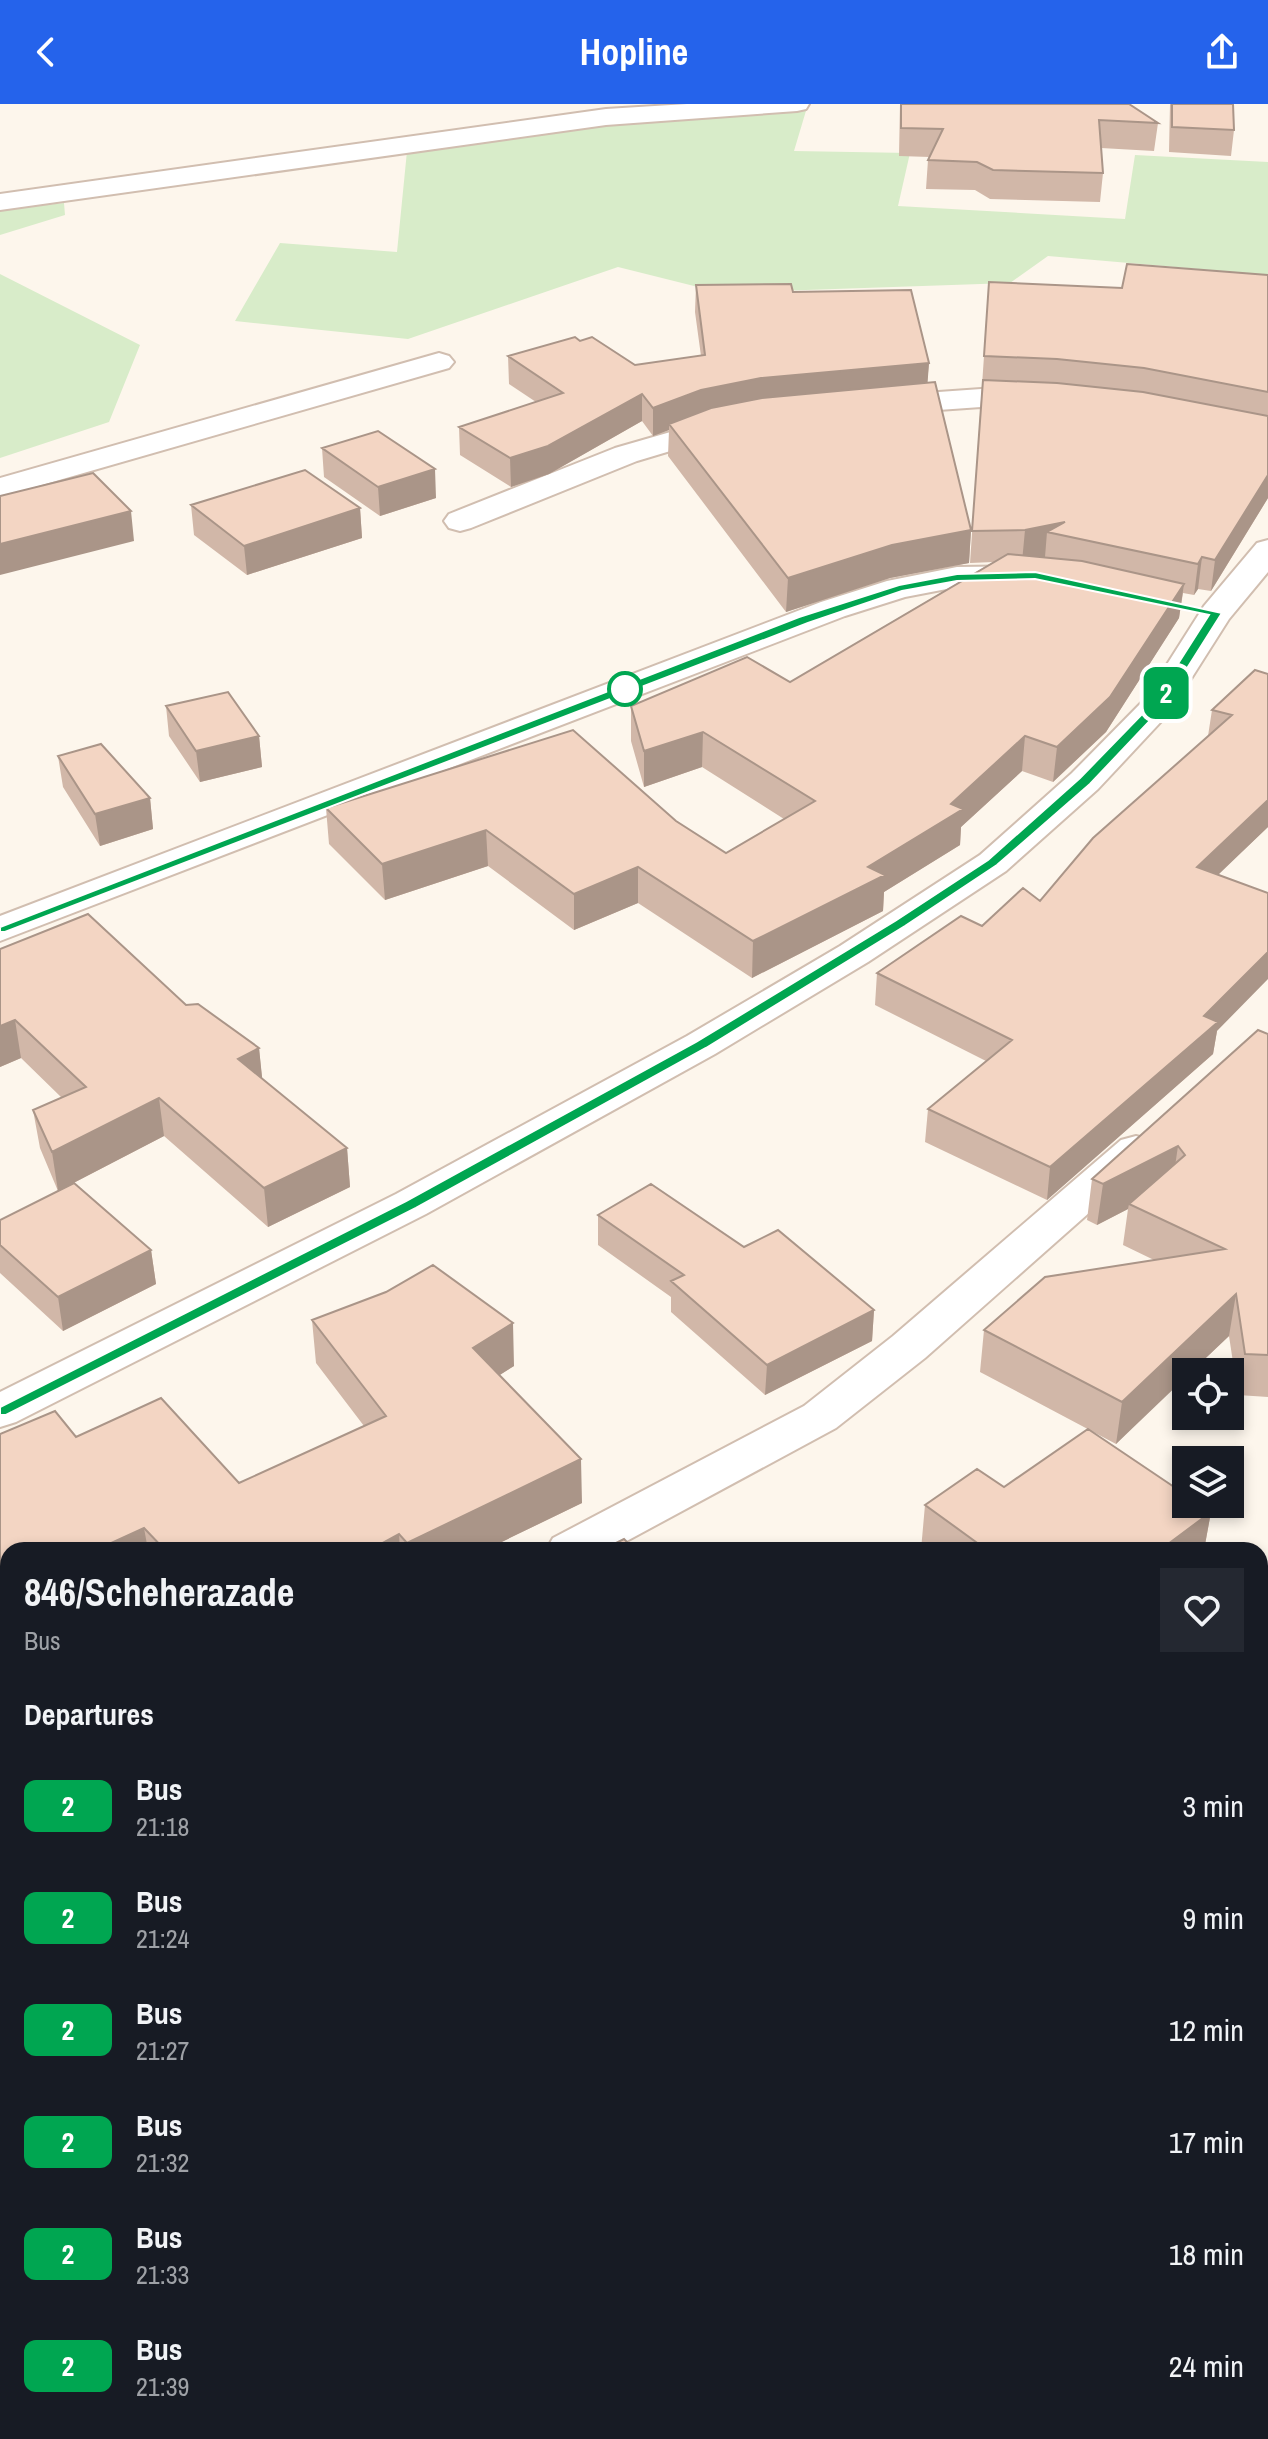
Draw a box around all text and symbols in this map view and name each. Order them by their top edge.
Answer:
text: Hopline [580,28,688,76]
icon: back [24,30,68,74]
icon: share [1200,30,1244,74]
line badge: 2 [1140,667,1192,719]
unlabelled marker [608,672,642,706]
text: 2 [1160,674,1172,712]
map controls [1172,1358,1244,1518]
button: locate [1172,1358,1244,1430]
button: layers [1172,1446,1244,1518]
text: 846/Scheherazade [24,1567,294,1618]
button: heart [1160,1568,1244,1652]
text: Bus [24,1623,61,1658]
text: Departures [24,1694,154,1734]
text: Bus [136,1769,182,1809]
text: 3 min [1182,1786,1244,1826]
text: 2 [62,1787,74,1825]
text: 21:18 [136,1809,189,1844]
text: Bus [136,1881,182,1921]
text: 9 min [1182,1898,1244,1938]
text: 2 [62,1899,74,1937]
text: 21:24 [136,1921,189,1956]
text: Bus [136,1993,182,2033]
text: 12 min [1169,2010,1244,2050]
text: 2 [62,2011,74,2049]
text: 21:27 [136,2033,189,2068]
text: Bus [136,2105,182,2145]
text: 17 min [1169,2122,1244,2162]
text: 2 [62,2123,74,2161]
text: 21:32 [136,2145,189,2180]
text: Bus [136,2217,182,2257]
text: 18 min [1169,2234,1244,2274]
text: 2 [62,2235,74,2273]
text: 21:33 [136,2257,189,2292]
text: Bus [136,2329,182,2369]
text: 24 min [1169,2346,1244,2386]
text: 2 [62,2347,74,2385]
text: 21:39 [136,2369,189,2404]

